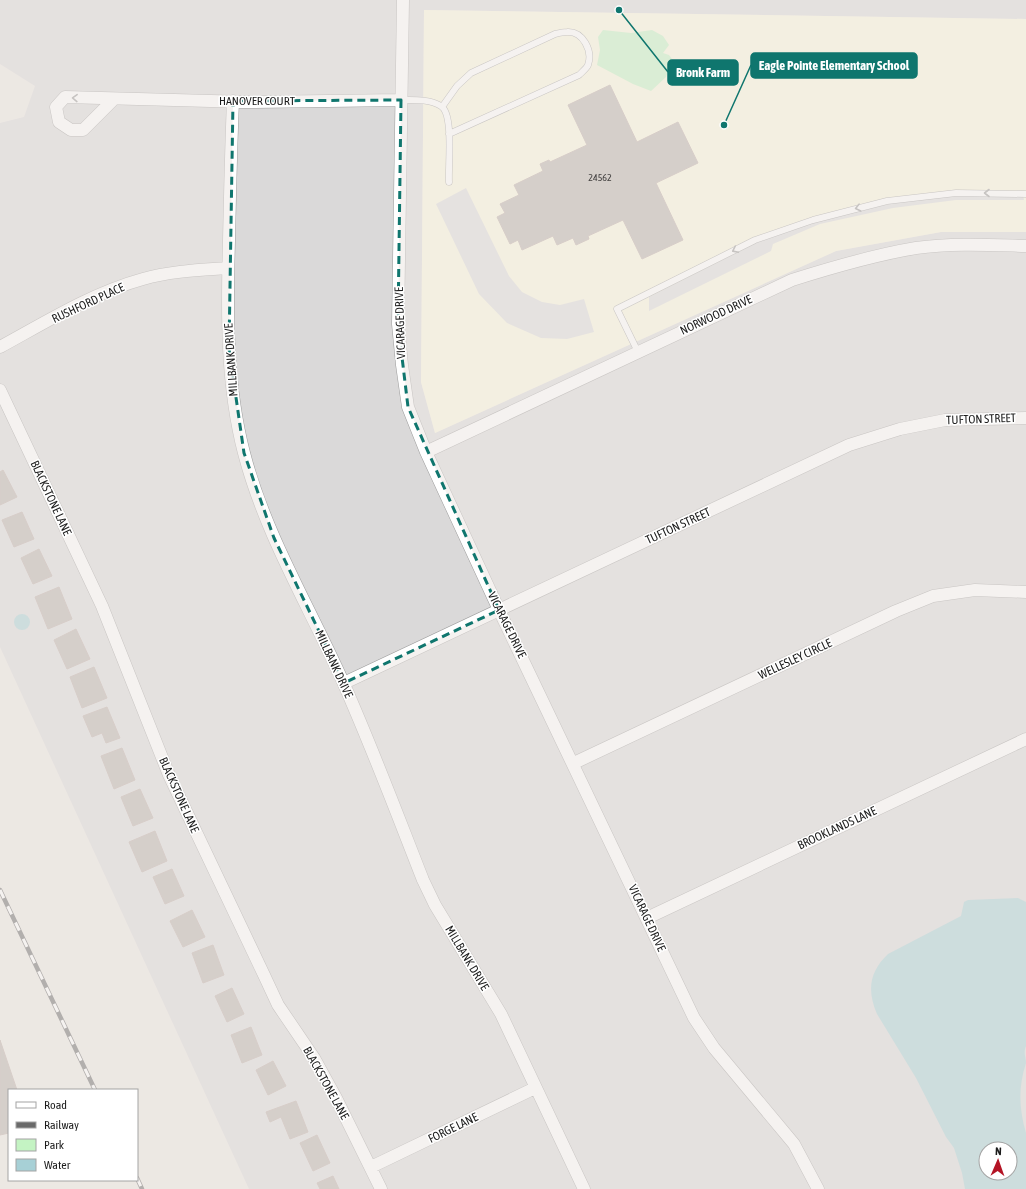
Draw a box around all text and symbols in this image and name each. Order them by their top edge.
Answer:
callout: Eagle Pointe Elementary School [751,53,917,78]
text: Eagle Pointe Elementary School [759,58,910,73]
callout: Bronk Farm [668,60,738,85]
text: Bronk Farm [676,65,730,80]
one-way arrow [72,94,78,102]
street label: HANOVER COURT [219,94,296,108]
house number: 24562 [588,172,612,183]
one-way arrow [984,189,990,197]
one-way arrow [855,204,862,212]
one-way arrow [732,245,740,253]
street label: RUSHFORD PLACE [50,280,126,326]
street label: VICARAGE DRIVE [392,287,408,359]
street label: NORWOOD DRIVE [678,292,754,338]
street label: MILLBANK DRIVE [221,323,241,397]
street label: TUFTON STREET [946,411,1017,427]
street label: BLACKSTONE LANE [28,458,74,538]
street label: TUFTON STREET [643,505,713,547]
street label: VICARAGE DRIVE [485,590,529,660]
street label: MILLBANK DRIVE [312,628,356,700]
street label: WELLESLEY CIRCLE [756,636,834,682]
street label: BLACKSTONE LANE [156,755,202,835]
street label: BROOKLANDS LANE [795,804,879,852]
street label: VICARAGE DRIVE [625,882,669,954]
street label: MILLBANK DRIVE [442,923,492,993]
street label: BLACKSTONE LANE [300,1044,352,1122]
legend [8,1089,138,1181]
text: Road [44,1098,67,1112]
street label: FORGE LANE [426,1110,480,1146]
text: Railway [44,1118,79,1132]
text: Park [44,1138,65,1152]
north arrow [978,1141,1018,1181]
text: N [995,1145,1002,1157]
text: Water [44,1158,71,1172]

